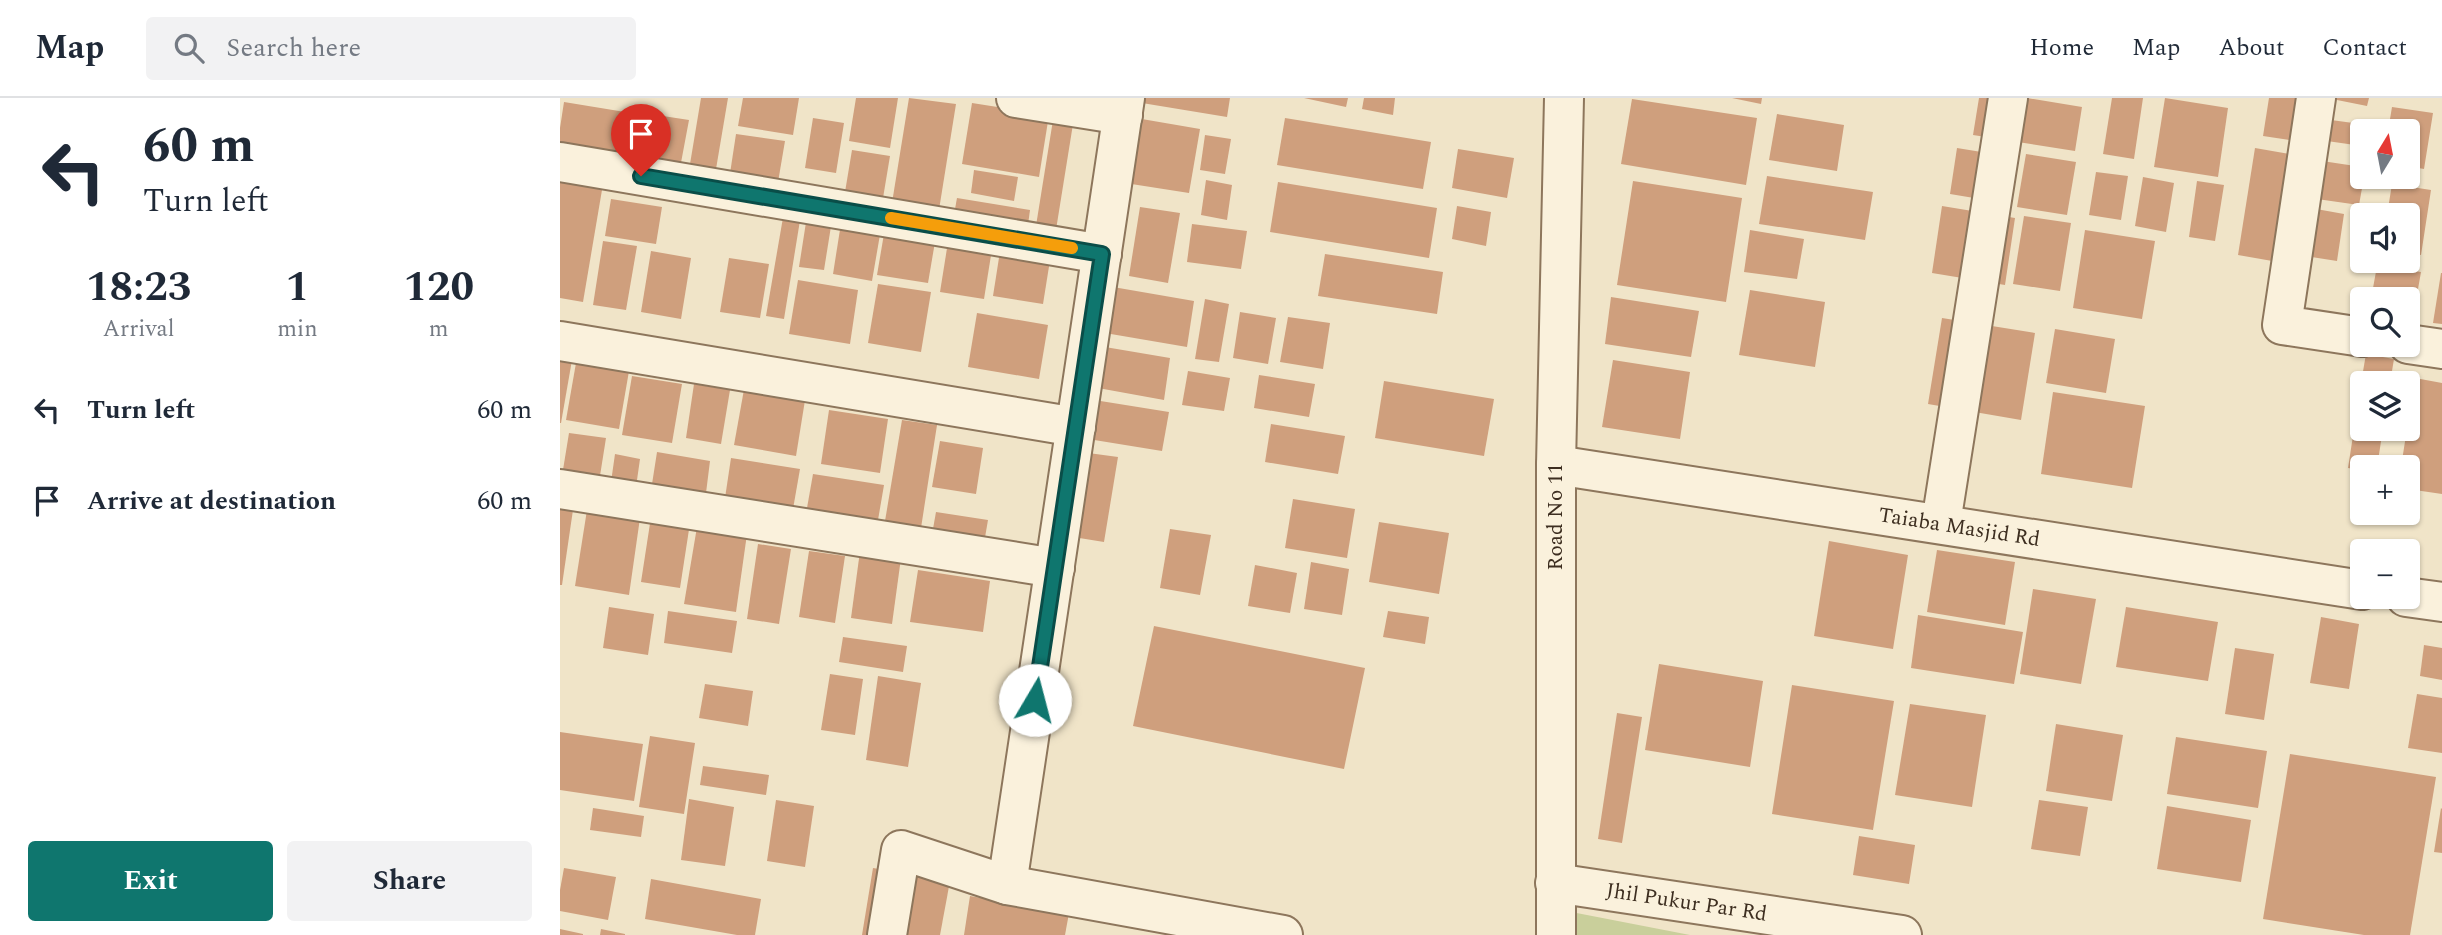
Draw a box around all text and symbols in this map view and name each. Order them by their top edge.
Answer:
search box [146,17,636,80]
text: Map [35,23,104,73]
text: Search here [226,28,361,68]
icon: search [170,29,208,67]
text: Home [2029,30,2094,66]
text: Map [2132,30,2180,66]
text: About [2218,30,2284,66]
text: Contact [2322,30,2407,66]
pin [611,104,671,176]
text: 60 m [143,109,254,184]
icon: arrive [622,115,660,153]
north arrow [2350,119,2420,189]
map controls [2350,119,2420,609]
icon: left [28,126,119,217]
text: Turn left [143,177,269,226]
button: sound [2350,203,2420,273]
text: 18:23 [86,256,191,319]
text: 1 [286,256,309,319]
text: 120 [403,256,474,319]
button: search [2350,287,2420,357]
text: Arrival [103,312,174,347]
text: min [277,312,318,347]
text: m [429,312,449,347]
button: layers [2350,371,2420,441]
text: Turn left [87,390,195,430]
text: 60 m [477,390,532,430]
icon: left [28,391,66,429]
button: + [2350,455,2420,525]
street label: Road No 11 [1540,464,1572,571]
text: Arrive at destination [87,481,336,521]
text: 60 m [477,481,532,521]
icon: arrive [28,482,66,520]
street label: Taiaba Masjid Rd [1876,499,2042,556]
button: − [2350,539,2420,609]
position arrow [998,663,1072,737]
button: Exit [28,841,273,921]
button: Share [287,841,532,921]
street label: Jhil Pukur Par Rd [1604,875,1769,931]

